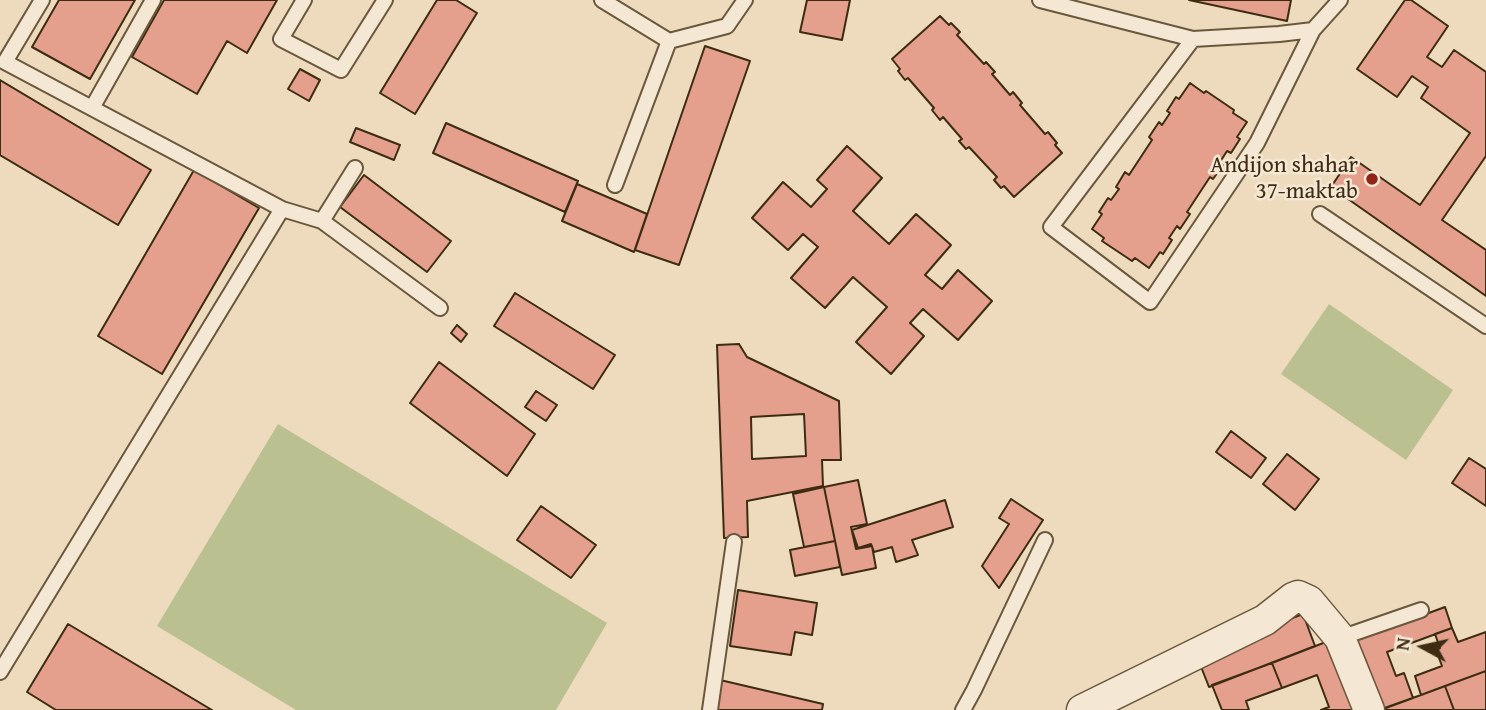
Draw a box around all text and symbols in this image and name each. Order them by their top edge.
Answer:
place label: Andijon shahar 37-maktab [1210,152,1358,206]
marker: Andijon shahar 37-maktab [1364,171,1380,187]
north arrow [1388,612,1458,682]
text: N [1387,636,1417,652]

